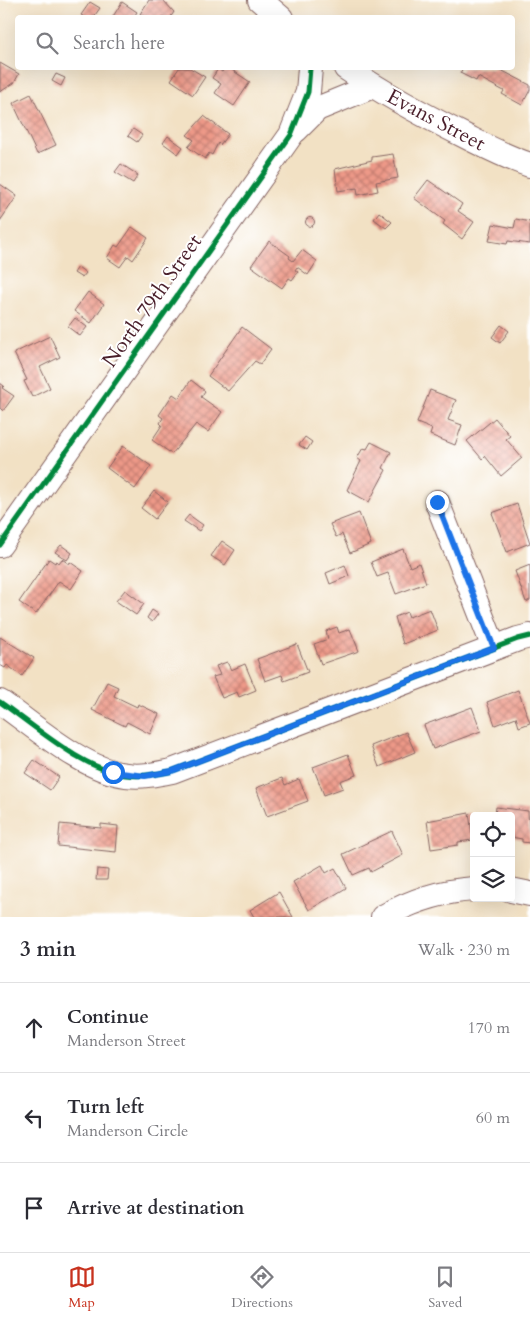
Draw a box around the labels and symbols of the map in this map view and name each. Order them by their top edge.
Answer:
street label: Evans Street [382,82,491,158]
street label: North 79th Street [95,228,209,373]
route end [426,491,449,514]
route start [102,761,125,784]

